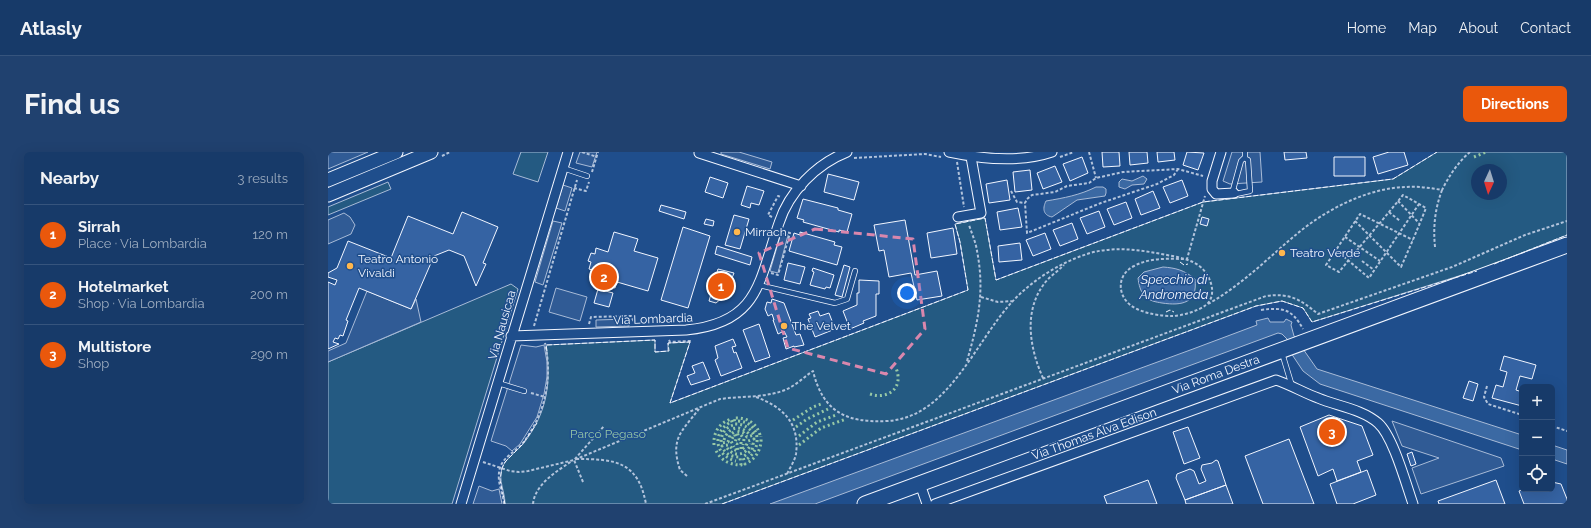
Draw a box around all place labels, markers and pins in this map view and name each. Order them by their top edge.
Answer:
place label: Mirrach [745,225,787,239]
marker: Mirrach [732,227,742,237]
place label: Teatro Verde [1290,246,1360,260]
marker: Teatro Verde [1277,248,1287,258]
place label: Teatro Antonio Vivaldi [358,252,438,280]
marker: Teatro Antonio Vivaldi [345,261,355,271]
pin: 2 [591,262,617,292]
pin: 1 [708,271,734,301]
place label: The Velvet [792,319,851,333]
marker: The Velvet [779,321,789,331]
pin: 3 [1319,417,1345,447]

